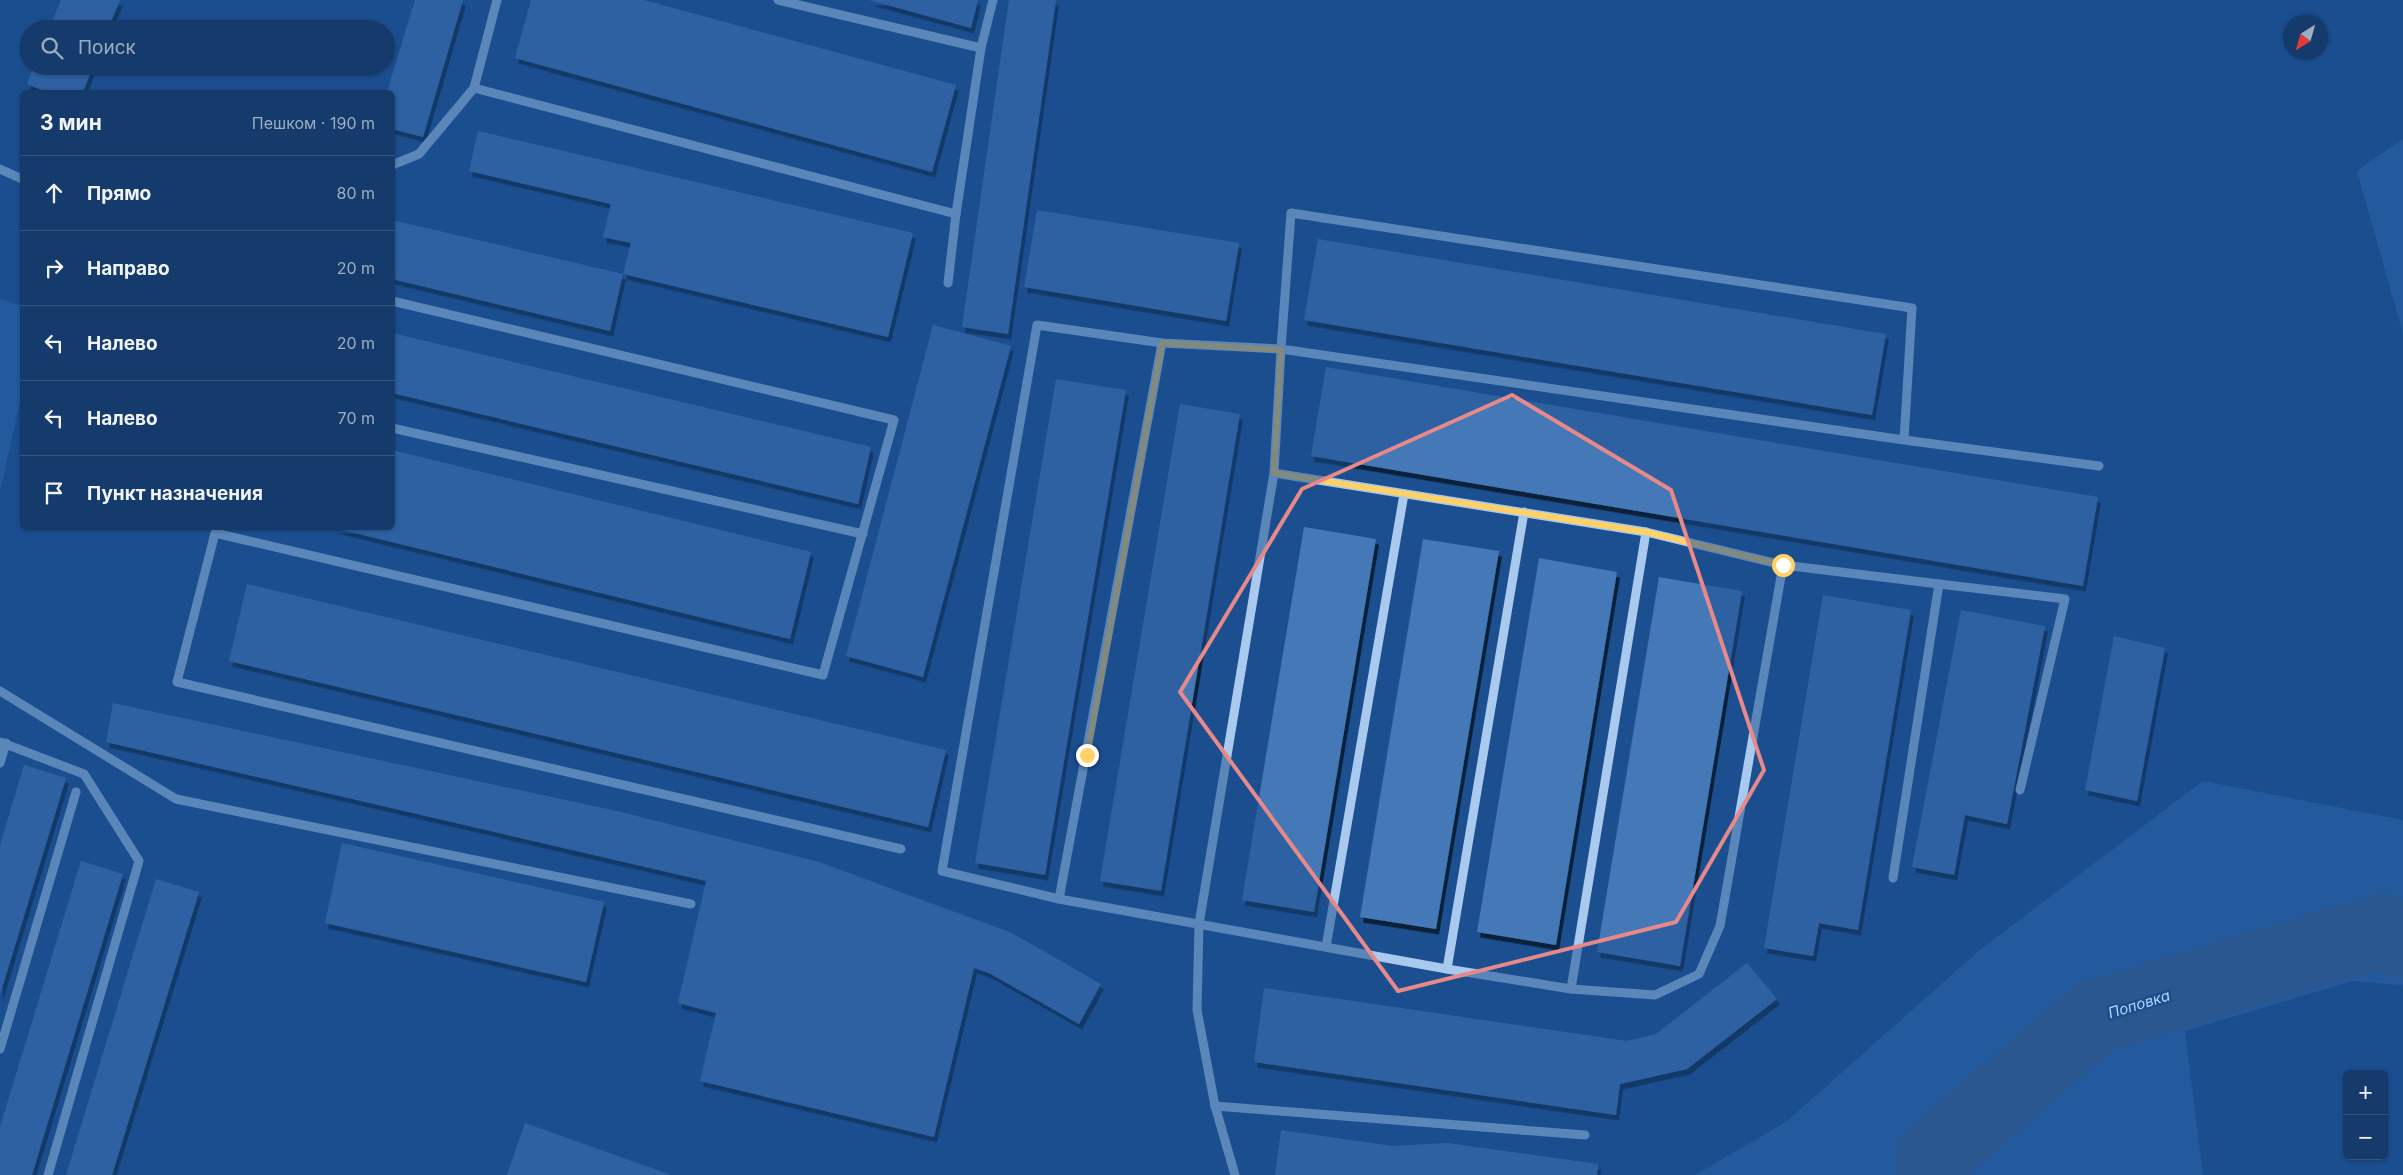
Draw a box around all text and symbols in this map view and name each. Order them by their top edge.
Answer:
north arrow [2283,15,2328,60]
search box [20,20,395,75]
icon: search [38,34,66,62]
text: Поиск [78,36,136,59]
text: 3 мин [40,110,102,135]
text: Пешком · 190 m [252,113,375,133]
icon: ahead [40,179,68,207]
text: Прямо [87,182,151,205]
text: 80 m [336,183,375,203]
icon: right [40,254,68,282]
text: Направо [87,257,170,280]
text: 20 m [337,258,375,278]
icon: left [40,329,68,357]
text: Налево [87,332,158,355]
text: 20 m [337,333,375,353]
icon: left [40,404,68,432]
text: Налево [87,407,158,430]
text: 70 m [338,408,375,428]
icon: arrive [40,479,68,507]
text: Пункт назначения [87,482,263,505]
route start [1772,554,1795,577]
route end [1076,744,1099,767]
water label: Поповка [2106,986,2172,1022]
map controls [2343,1070,2388,1160]
button: + [2343,1070,2388,1115]
button: − [2343,1115,2388,1160]

